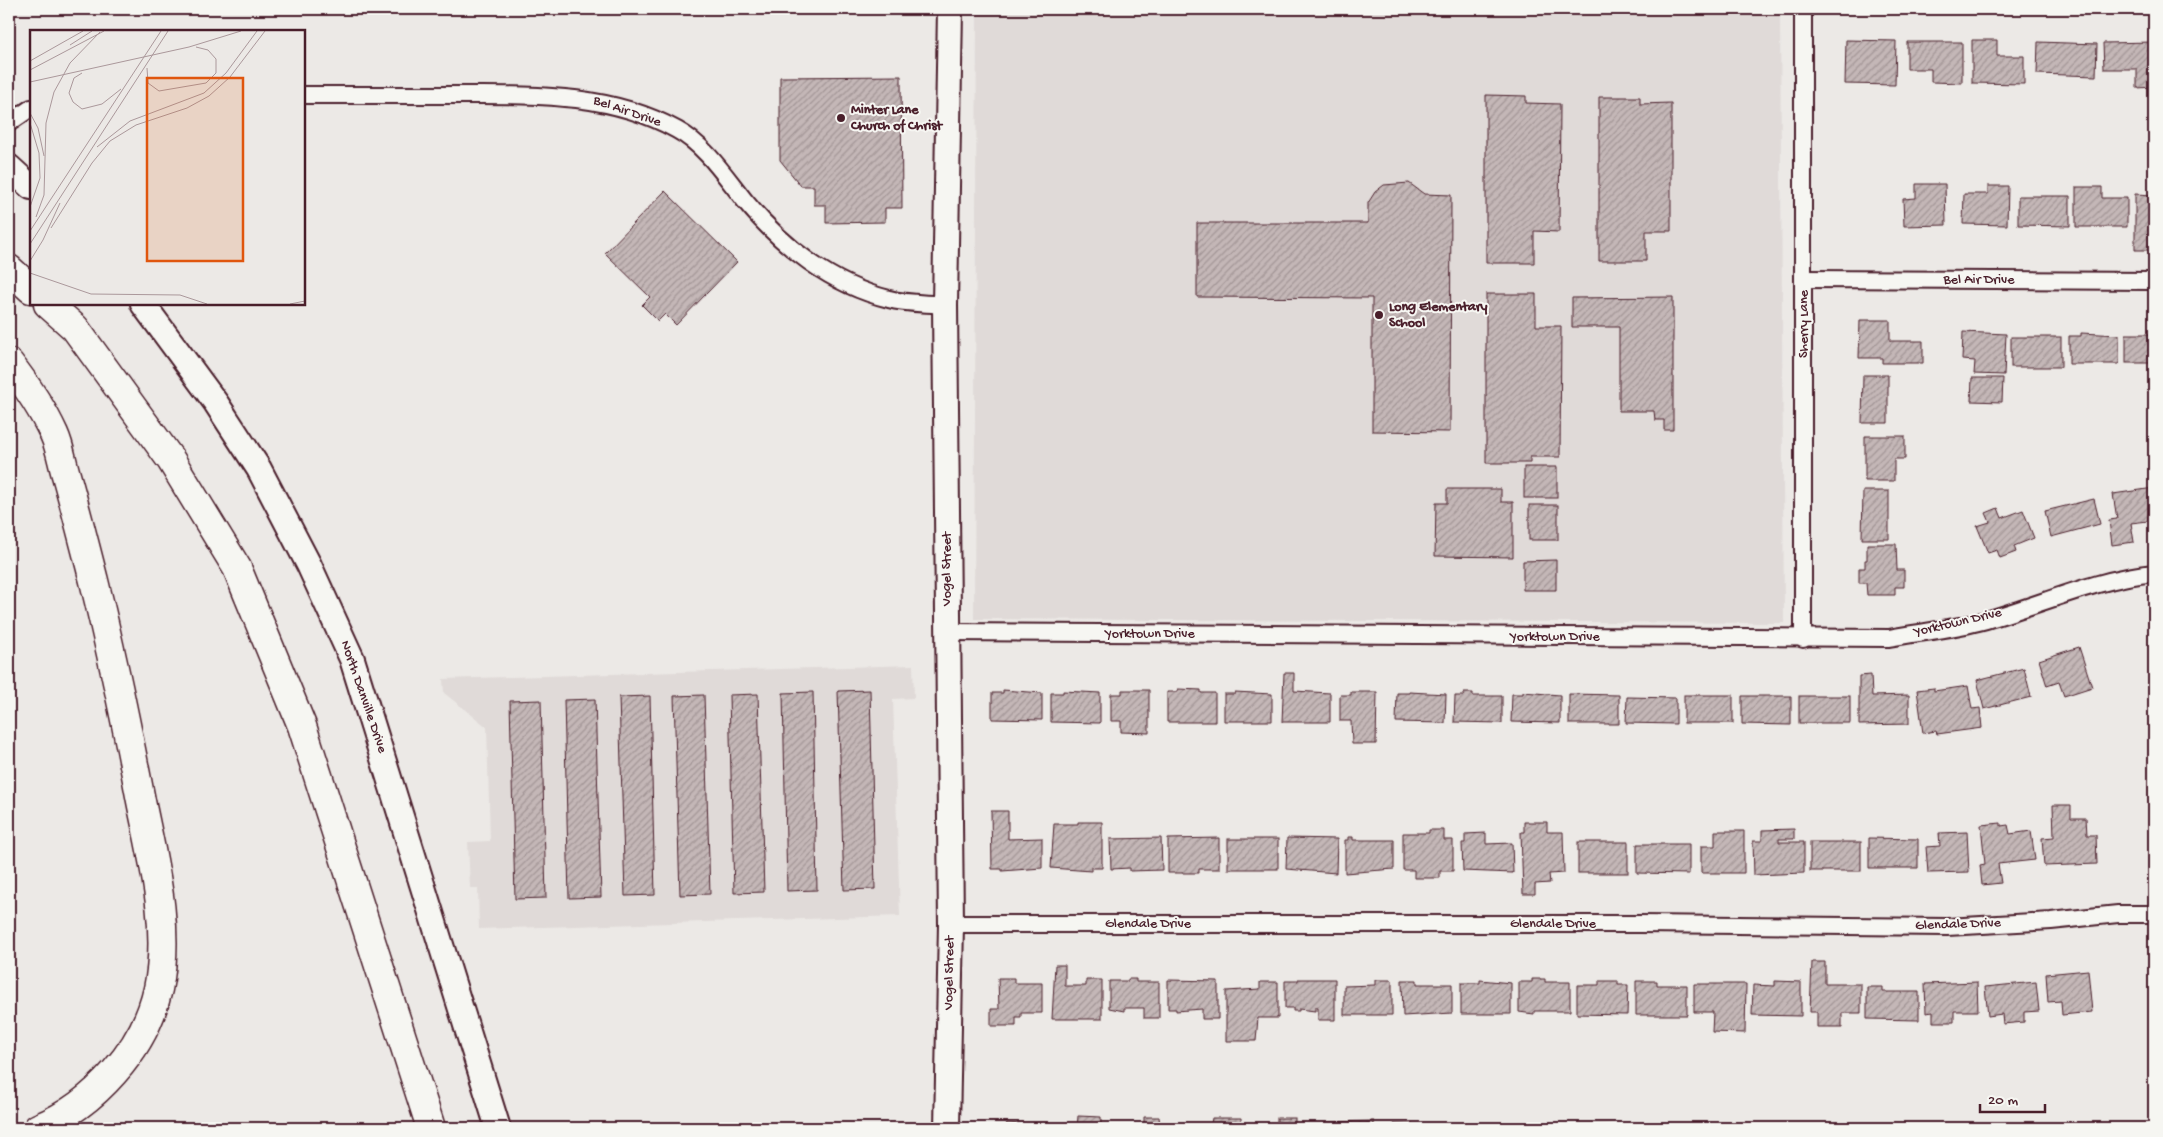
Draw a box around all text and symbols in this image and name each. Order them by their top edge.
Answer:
inset map [30,30,305,305]
street label: Bel Air Drive [590,92,664,132]
place label: Minter Lane Church of Christ [850,102,943,135]
marker: Minter Lane Church of Christ [835,112,847,124]
street label: Bel Air Drive [1943,272,2015,289]
street label: Sherry Lane [1796,289,1813,358]
place label: Long Elementary School [1389,299,1488,332]
marker: Long Elementary School [1373,309,1385,321]
street label: Vogel Street [939,531,956,607]
street label: Yorktown Drive [1911,605,2004,642]
street label: Yorktown Drive [1103,626,1195,643]
street label: Yorktown Drive [1508,629,1600,646]
street label: North Danville Drive [336,638,390,756]
street label: Glendale Drive [1915,915,2002,935]
street label: Glendale Drive [1105,916,1192,933]
street label: Glendale Drive [1510,916,1597,933]
street label: Vogel Street [941,935,959,1011]
scale bar [1980,1082,2046,1114]
text: 20 m [1988,1092,2018,1110]

